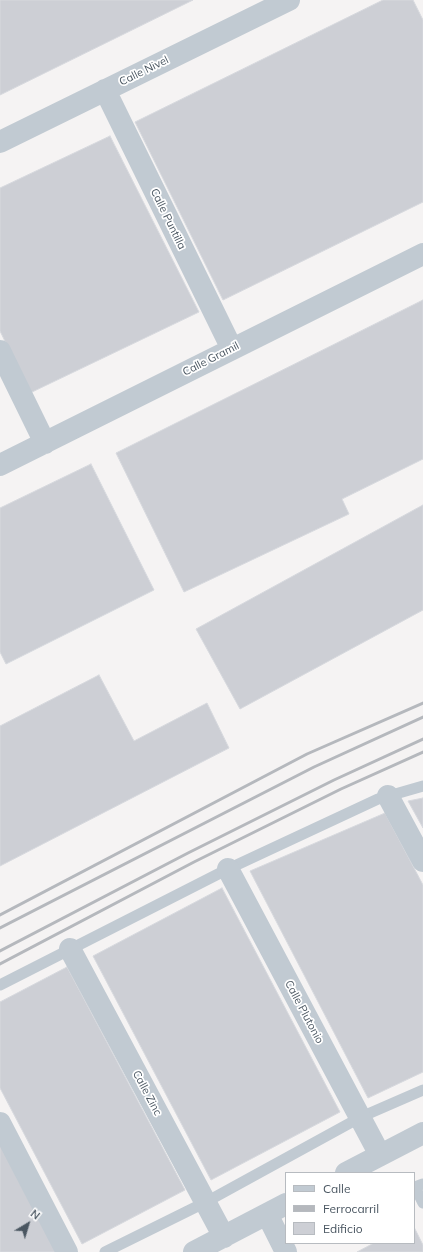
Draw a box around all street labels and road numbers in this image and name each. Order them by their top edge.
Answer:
street label: Calle Nivel [117,53,171,89]
street label: Calle Puntilla [148,186,188,252]
street label: Calle Gramil [181,339,241,379]
street label: Calle Plutonio [282,978,326,1046]
street label: Calle Zinc [130,1068,164,1118]

